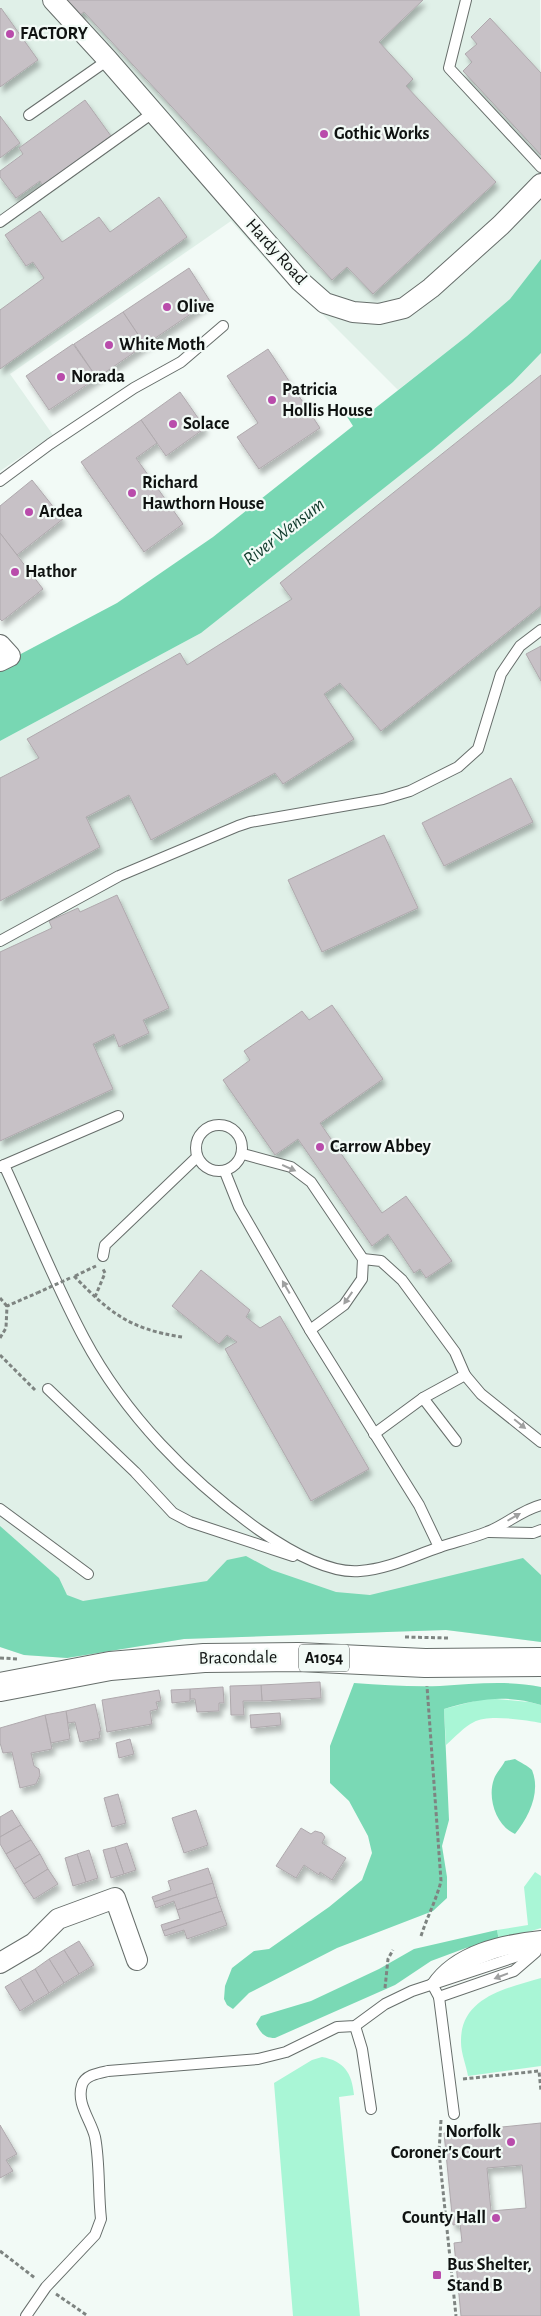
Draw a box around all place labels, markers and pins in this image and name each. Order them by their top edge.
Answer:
place label: FACTORY [20,25,89,43]
marker: FACTORY [4,28,16,40]
place label: Gothic Works [334,125,430,143]
marker: Gothic Works [318,128,330,140]
place label: Olive [177,298,214,316]
marker: Olive [161,301,173,313]
place label: White Moth [119,336,205,354]
marker: White Moth [103,339,115,351]
place label: Norada [71,368,125,386]
marker: Norada [55,371,67,383]
place label: Patricia Hollis House [282,381,373,420]
marker: Patricia Hollis House [266,394,278,406]
place label: Solace [183,415,229,433]
marker: Solace [167,418,179,430]
place label: Richard Hawthorn House [142,474,264,513]
marker: Richard Hawthorn House [126,487,138,499]
place label: Ardea [39,503,83,521]
marker: Ardea [23,506,35,518]
place label: Hathor [25,563,77,581]
marker: Hathor [9,566,21,578]
place label: Carrow Abbey [330,1138,432,1156]
marker: Carrow Abbey [314,1141,326,1153]
place label: Norfolk Coroner's Court [391,2123,501,2162]
marker: Norfolk Coroner's Court [505,2136,517,2148]
place label: County Hall [402,2209,486,2227]
marker: County Hall [490,2212,502,2224]
place label: Bus Shelter, Stand B [447,2256,532,2295]
marker: Bus Shelter, Stand B [431,2269,443,2281]

